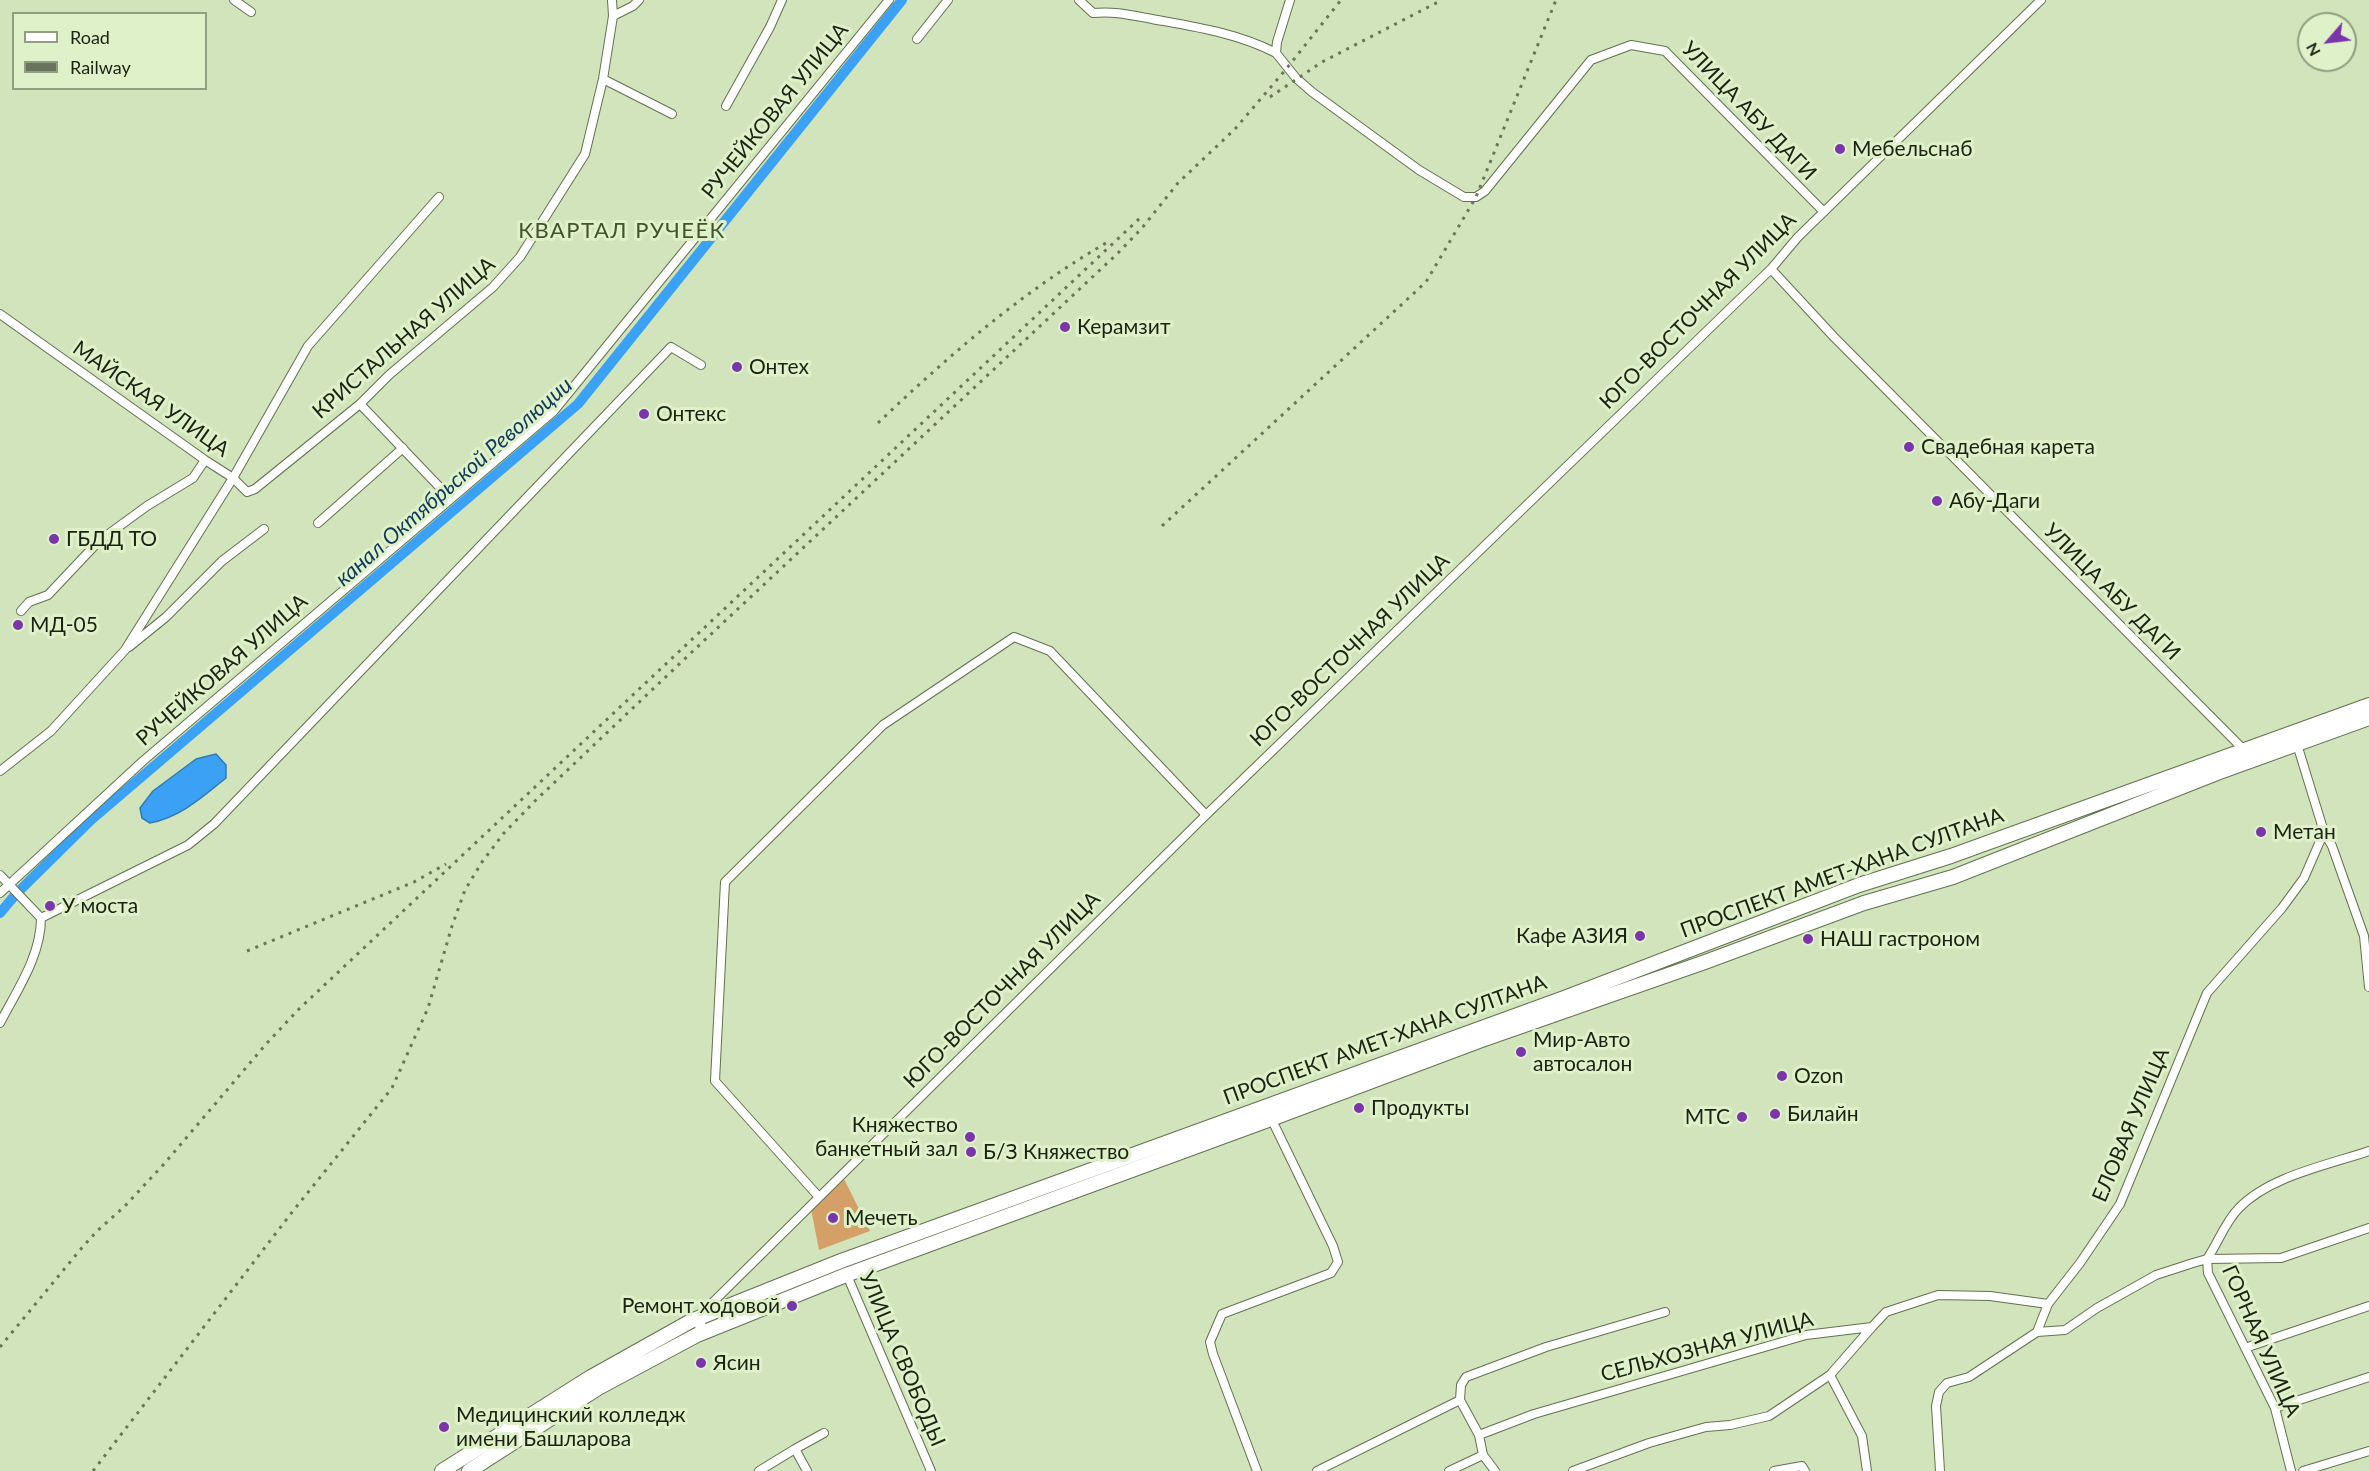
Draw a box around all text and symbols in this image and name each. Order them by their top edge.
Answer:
legend [12,12,207,90]
north arrow [2297,12,2357,72]
street label: РУЧЕЙКОВАЯ УЛИЦА [696,18,854,204]
text: Road [70,26,110,48]
street label: УЛИЦА АБУ ДАГИ [1676,36,1822,186]
text: N [2301,40,2324,60]
text: Railway [70,56,131,78]
place label: Мебельснаб [1852,136,1973,162]
marker: Мебельснаб [1833,142,1847,156]
street label: ЮГО-ВОСТОЧНАЯ УЛИЦА [1595,208,1801,414]
district label: КВАРТАЛ РУЧЕЁК [518,218,726,244]
street label: КРИСТАЛЬНАЯ УЛИЦА [308,252,500,424]
place label: Керамзит [1077,314,1171,340]
marker: Керамзит [1058,320,1072,334]
street label: МАЙСКАЯ УЛИЦА [68,336,234,462]
place label: Онтех [749,354,809,380]
marker: Онтех [730,360,744,374]
water label: канал Октябрьской Революции [330,372,578,592]
place label: Онтекс [656,401,726,427]
marker: Онтекс [637,407,651,421]
place label: Свадебная карета [1921,434,2095,460]
marker: Свадебная карета [1902,440,1916,454]
place label: Абу-Даги [1949,488,2040,514]
marker: Абу-Даги [1930,494,1944,508]
street label: УЛИЦА АБУ ДАГИ [2038,518,2186,666]
place label: ГБДД ТО [66,526,157,552]
marker: ГБДД ТО [47,532,61,546]
street label: ЮГО-ВОСТОЧНАЯ УЛИЦА [1245,548,1455,752]
street label: РУЧЕЙКОВАЯ УЛИЦА [131,589,313,751]
place label: МД-05 [30,612,98,638]
marker: МД-05 [11,618,25,632]
street label: ПРОСПЕКТ АМЕТ-ХАНА СУЛТАНА [1677,803,2007,943]
place label: Метан [2273,819,2336,845]
marker: Метан [2254,825,2268,839]
street label: ЮГО-ВОСТОЧНАЯ УЛИЦА [899,887,1105,1093]
place label: У моста [62,893,138,919]
marker: У моста [43,899,57,913]
place label: Кафе АЗИЯ [1516,923,1628,949]
place label: НАШ гастроном [1820,926,1980,952]
marker: Кафе АЗИЯ [1633,929,1647,943]
marker: НАШ гастроном [1801,932,1815,946]
street label: ПРОСПЕКТ АМЕТ-ХАНА СУЛТАНА [1220,970,1550,1110]
place label: Мир-Авто автосалон [1533,1027,1632,1077]
street label: ЕЛОВАЯ УЛИЦА [2087,1044,2175,1206]
marker: Мир-Авто автосалон [1514,1045,1528,1059]
place label: Ozon [1794,1063,1843,1089]
marker: Ozon [1775,1069,1789,1083]
place label: Продукты [1371,1095,1470,1121]
marker: Продукты [1352,1101,1366,1115]
place label: Билайн [1787,1101,1859,1127]
place label: МТС [1685,1104,1730,1130]
marker: Билайн [1768,1107,1782,1121]
marker: МТС [1735,1110,1749,1124]
place label: Княжество банкетный зал [815,1112,958,1162]
marker: Княжество банкетный зал [963,1130,977,1144]
place label: Б/З Княжество [983,1139,1129,1165]
marker: Б/З Княжество [964,1145,978,1159]
place label: Мечеть [845,1205,918,1231]
marker: Мечеть [826,1211,840,1225]
street label: ГОРНАЯ УЛИЦА [2216,1261,2306,1421]
street label: УЛИЦА СВОБОДЫ [854,1267,950,1451]
place label: Ремонт ходовой [622,1293,780,1319]
marker: Ремонт ходовой [785,1299,799,1313]
street label: СЕЛЬХОЗНАЯ УЛИЦА [1598,1307,1816,1387]
place label: Ясин [713,1350,761,1376]
marker: Ясин [694,1356,708,1370]
place label: Медицинский колледж имени Башларова [456,1402,685,1452]
marker: Медицинский колледж имени Башларова [437,1420,451,1434]

